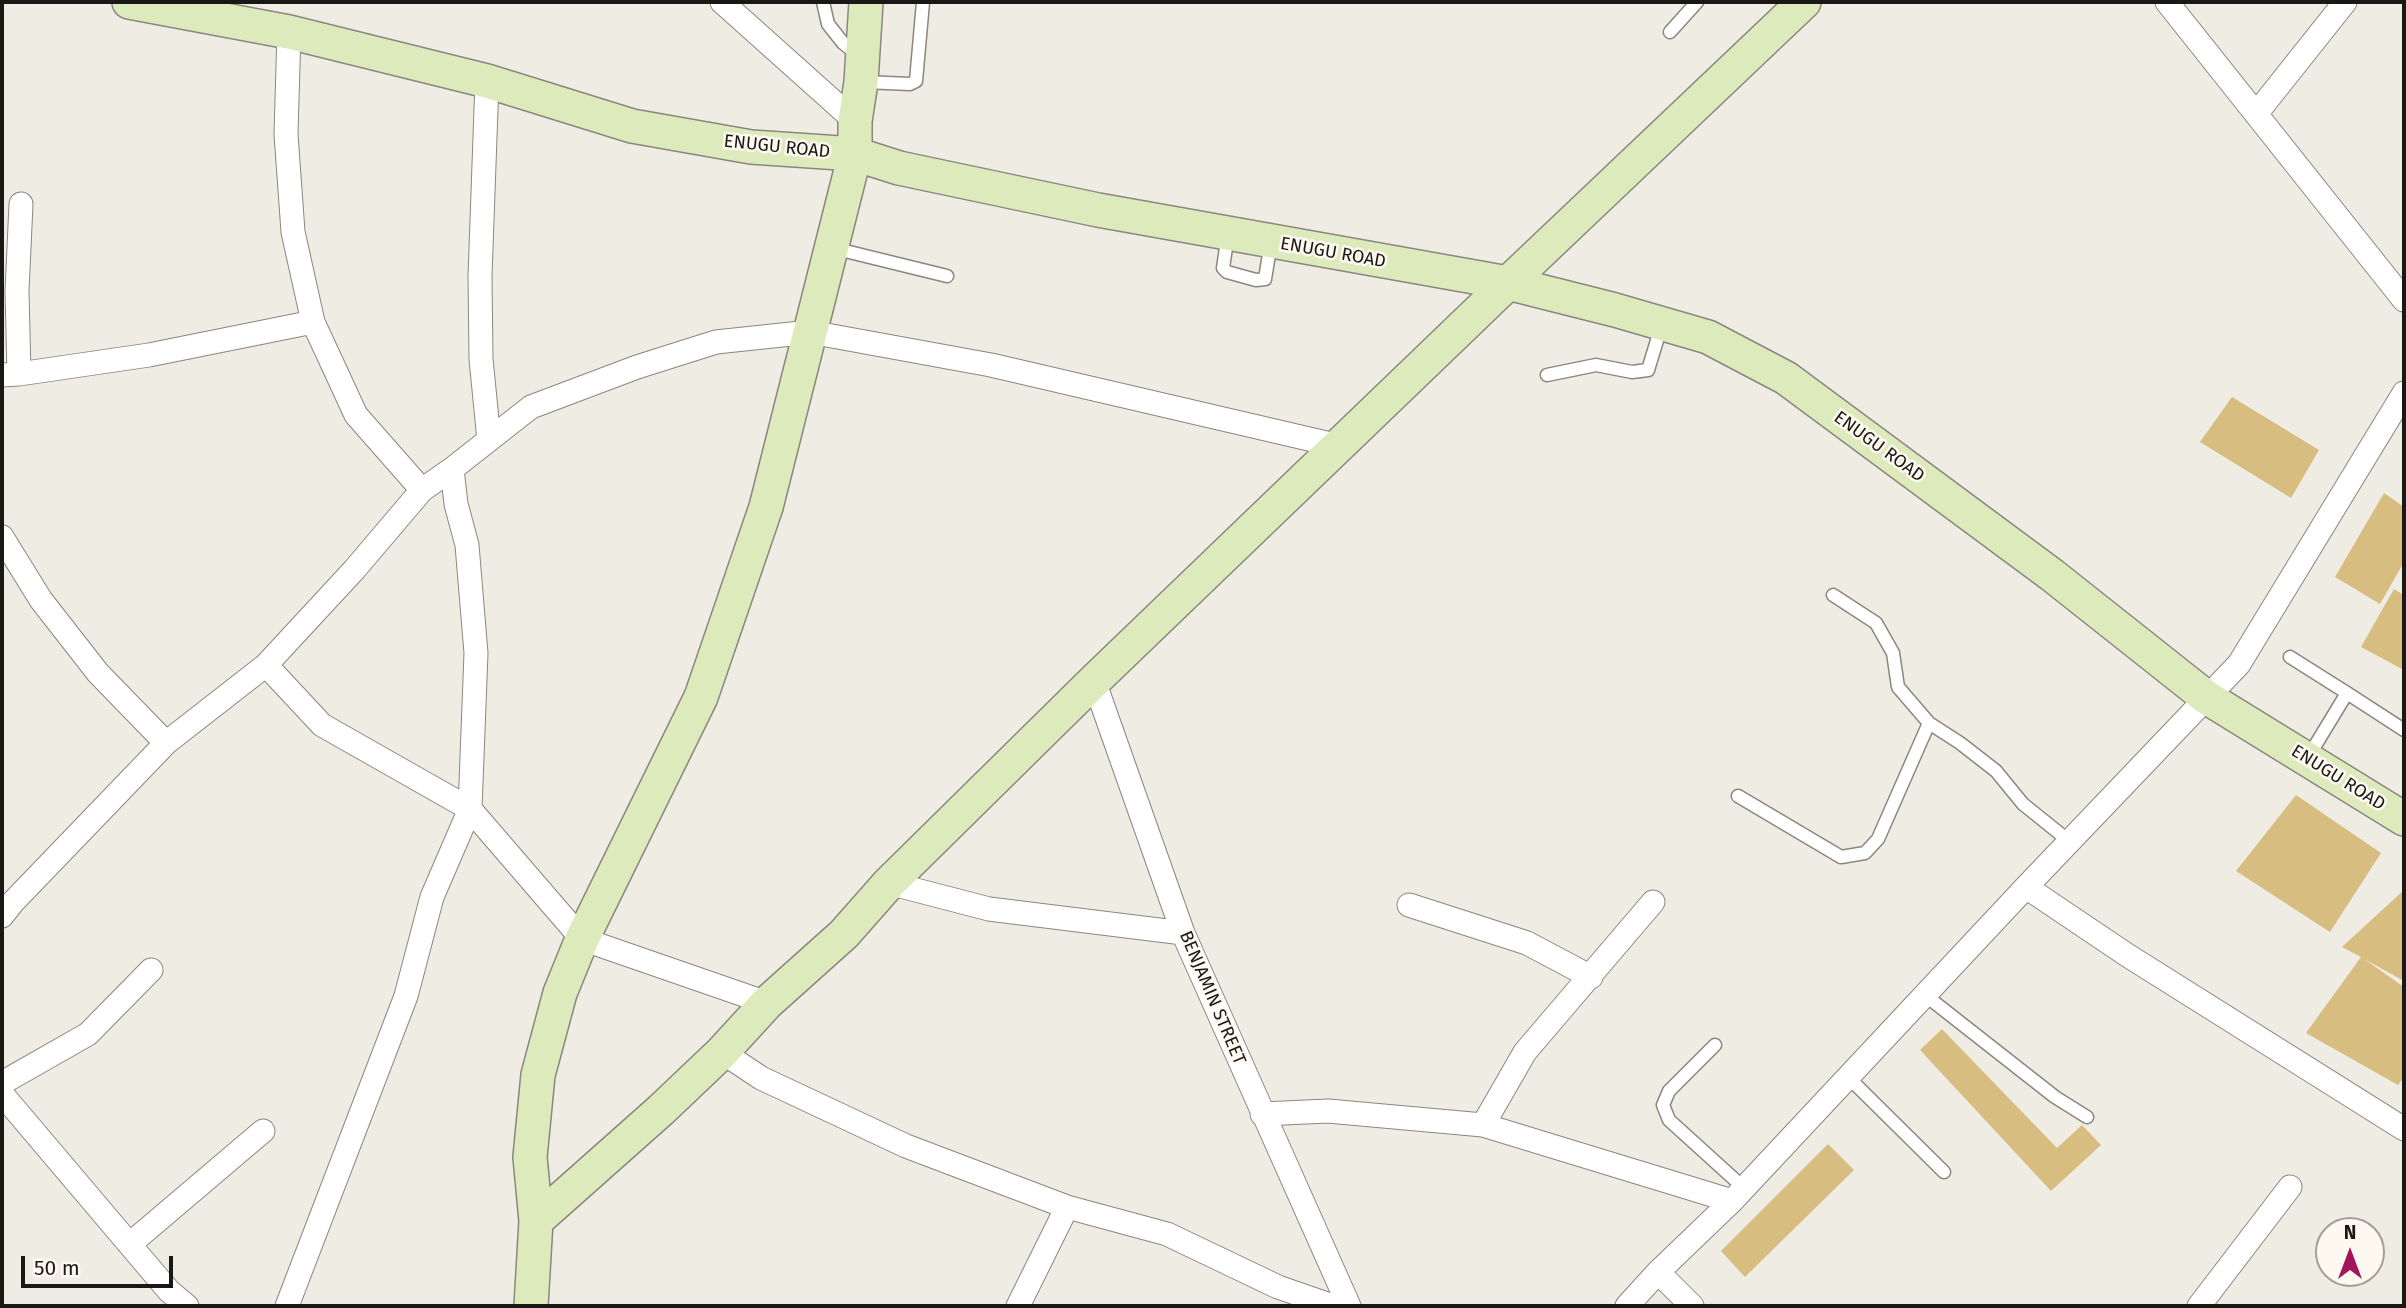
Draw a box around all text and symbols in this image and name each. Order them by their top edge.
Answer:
street label: ENUGU ROAD [723,131,831,163]
street label: ENUGU ROAD [1279,233,1387,273]
street label: ENUGU ROAD [1829,407,1929,487]
street label: ENUGU ROAD [2287,741,2389,815]
street label: BENJAMIN STREET [1174,928,1250,1068]
north arrow [2315,1217,2385,1287]
text: N [2344,1221,2356,1244]
scale bar [24,1242,177,1286]
text: 50 m [34,1255,80,1281]

